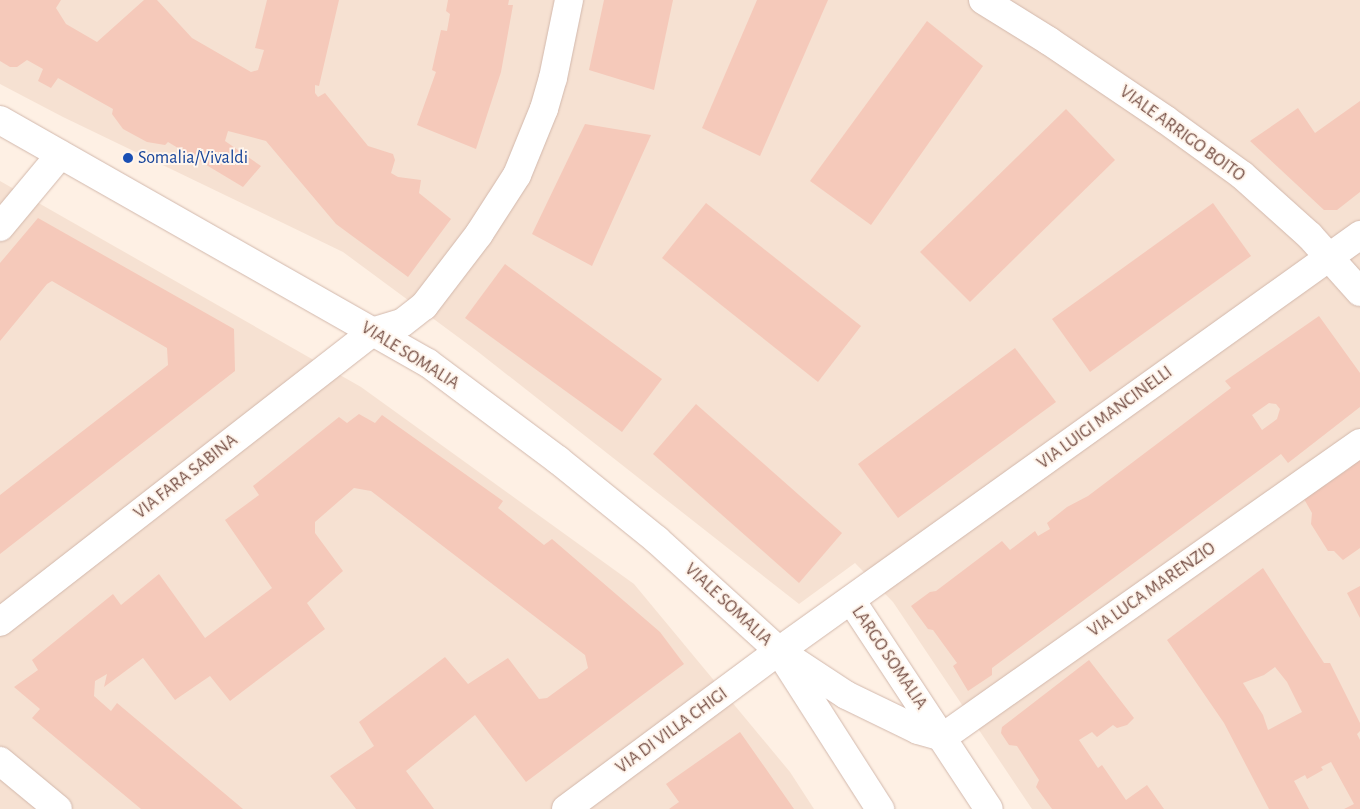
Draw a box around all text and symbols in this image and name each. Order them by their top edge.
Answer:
street label: VIALE ARRIGO BOITO [1115,81,1249,187]
place label: Somalia/Vivaldi [138,147,248,169]
marker: Somalia/Vivaldi [122,152,134,164]
street label: VIALE SOMALIA [357,317,463,395]
street label: VIA LUIGI MANCINELLI [1033,362,1177,474]
street label: VIA FARA SABINA [130,430,242,524]
street label: VIA LUCA MARENZIO [1084,538,1220,642]
street label: VIALE SOMALIA [680,559,776,651]
street label: LARGO SOMALIA [846,602,932,714]
street label: VIA DI VILLA CHIGI [612,683,732,779]

